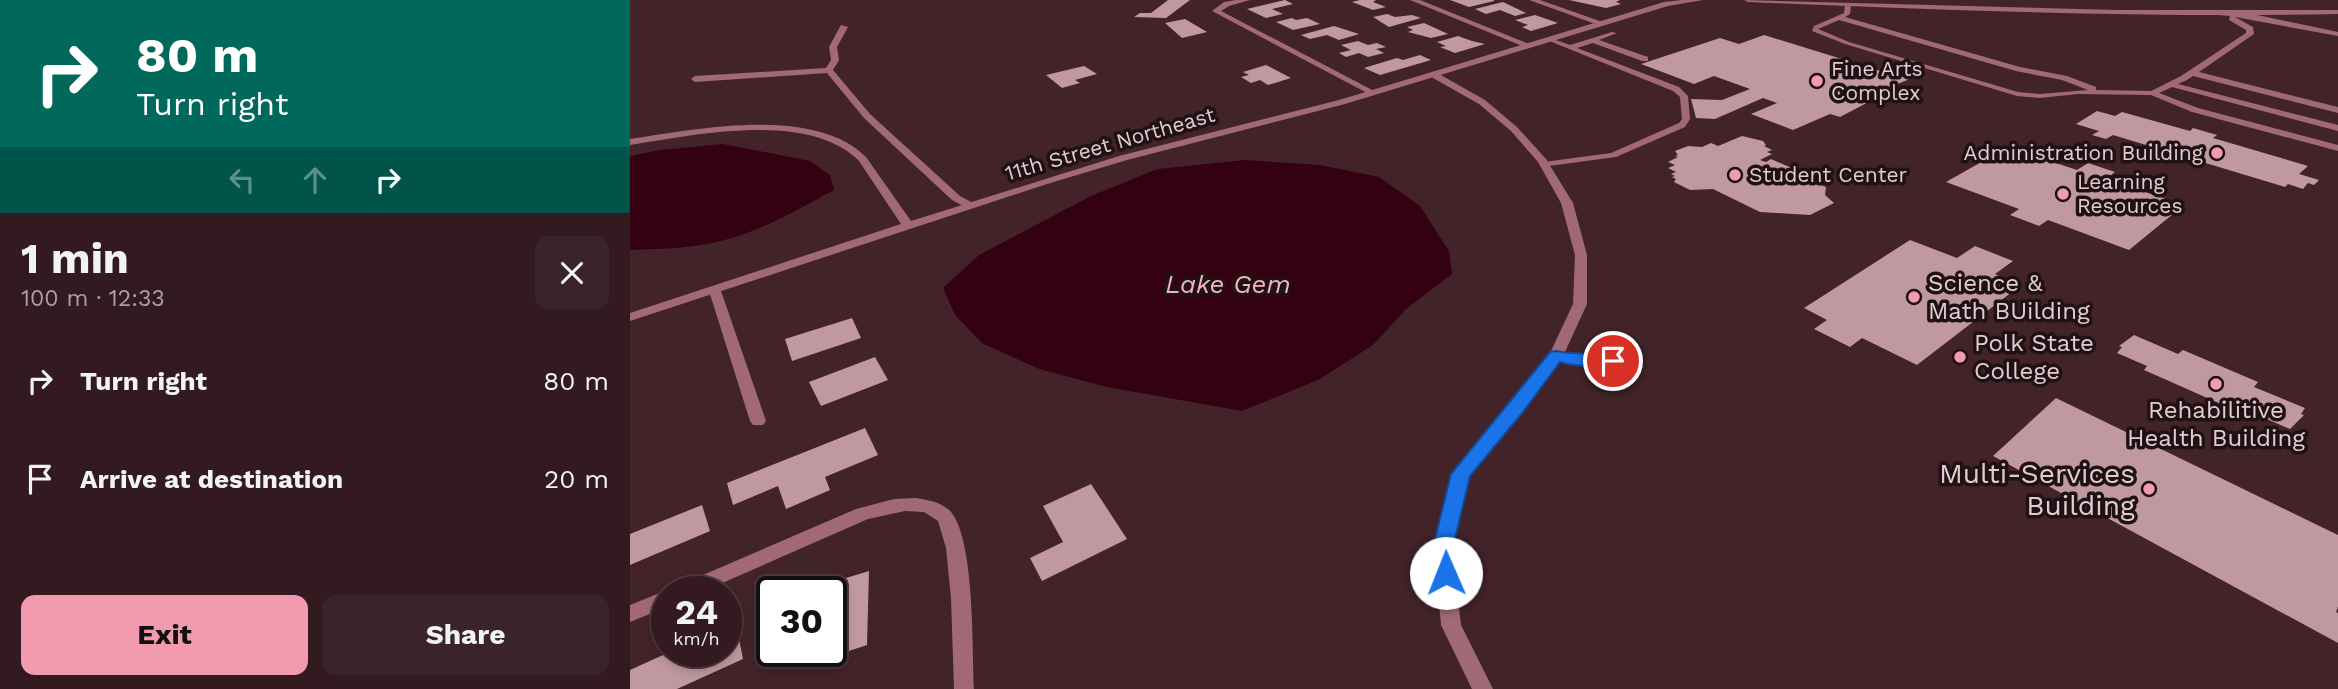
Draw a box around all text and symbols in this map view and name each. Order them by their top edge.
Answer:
text: 80 m [136,26,258,84]
icon: right [21,28,112,119]
place label: Fine Arts Complex [1831,56,1923,105]
marker: Fine Arts Complex [1809,73,1825,89]
text: Turn right [136,85,288,123]
street label: 11th Street Northeast [1002,102,1218,185]
place label: Administration Building [1964,140,2204,165]
marker: Administration Building [2209,145,2225,161]
icon: left [223,161,261,199]
icon: ahead [296,161,334,199]
icon: right [369,161,407,199]
place label: Student Center [1749,162,1908,187]
marker: Student Center [1727,167,1743,183]
place label: Learning Resources [2077,169,2183,218]
marker: Learning Resources [2055,186,2071,202]
text: 1 min [21,234,129,283]
button: close [535,236,609,310]
water label: Lake Gem [1165,269,1291,299]
place label: Science & Math BUilding [1928,269,2090,325]
text: 100 m · 12:33 [21,285,165,312]
marker: Science & Math BUilding [1906,289,1922,305]
place label: Polk State College [1974,329,2094,385]
pin [1583,331,1643,391]
icon: arrive [1594,342,1632,380]
marker: Polk State College [1952,349,1968,365]
icon: right [21,362,59,400]
text: Turn right [80,366,207,396]
text: 80 m [543,366,609,396]
marker: Rehabilitive Health Building [2208,376,2224,392]
place label: Rehabilitive Health Building [2127,396,2305,452]
place label: Multi-Services Building [1939,457,2135,522]
icon: arrive [21,460,59,498]
text: Arrive at destination [80,464,343,494]
text: 20 m [544,464,609,494]
marker: Multi-Services Building [2141,481,2157,497]
position arrow [1409,536,1483,610]
speed limit sign: 30 [756,576,847,667]
text: 24 [675,591,718,633]
button: Exit [21,595,308,675]
button: Share [322,595,609,675]
text: km/h [673,628,720,649]

